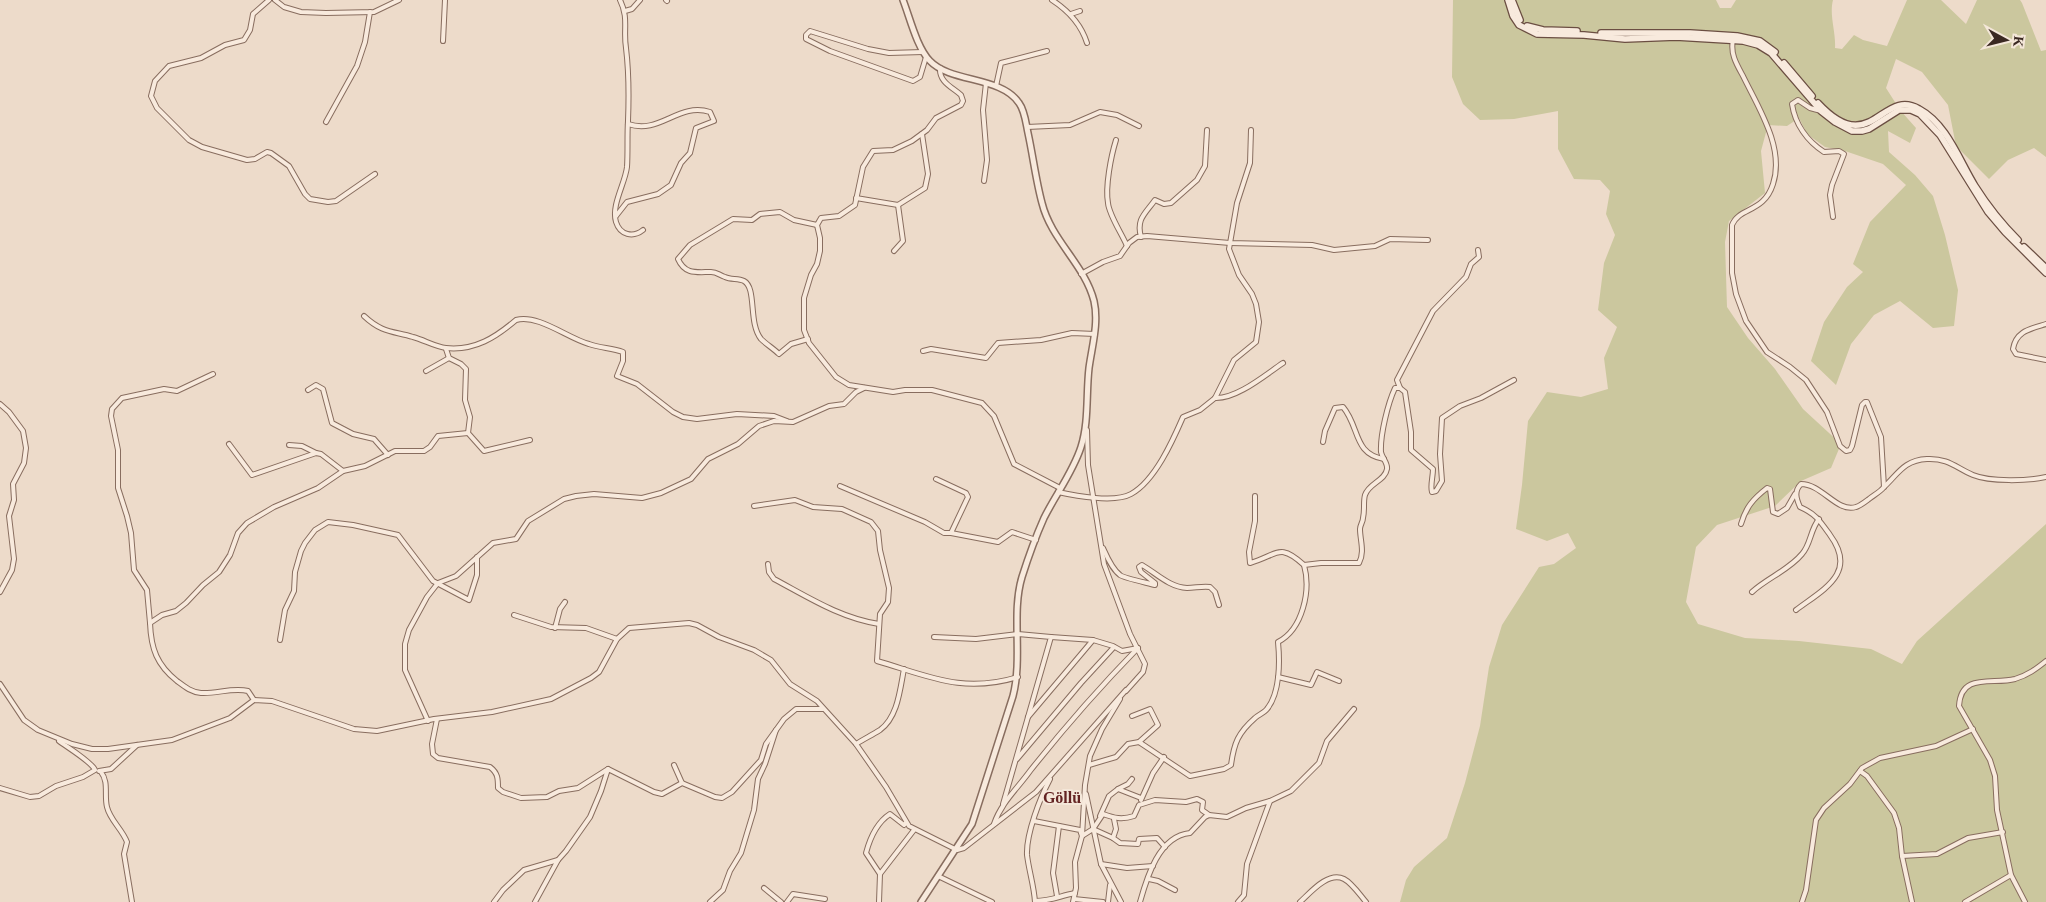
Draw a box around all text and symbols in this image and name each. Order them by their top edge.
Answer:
north arrow [1981,15,2031,65]
text: K [2010,35,2027,48]
district label: Göllü [1043,789,1081,806]

